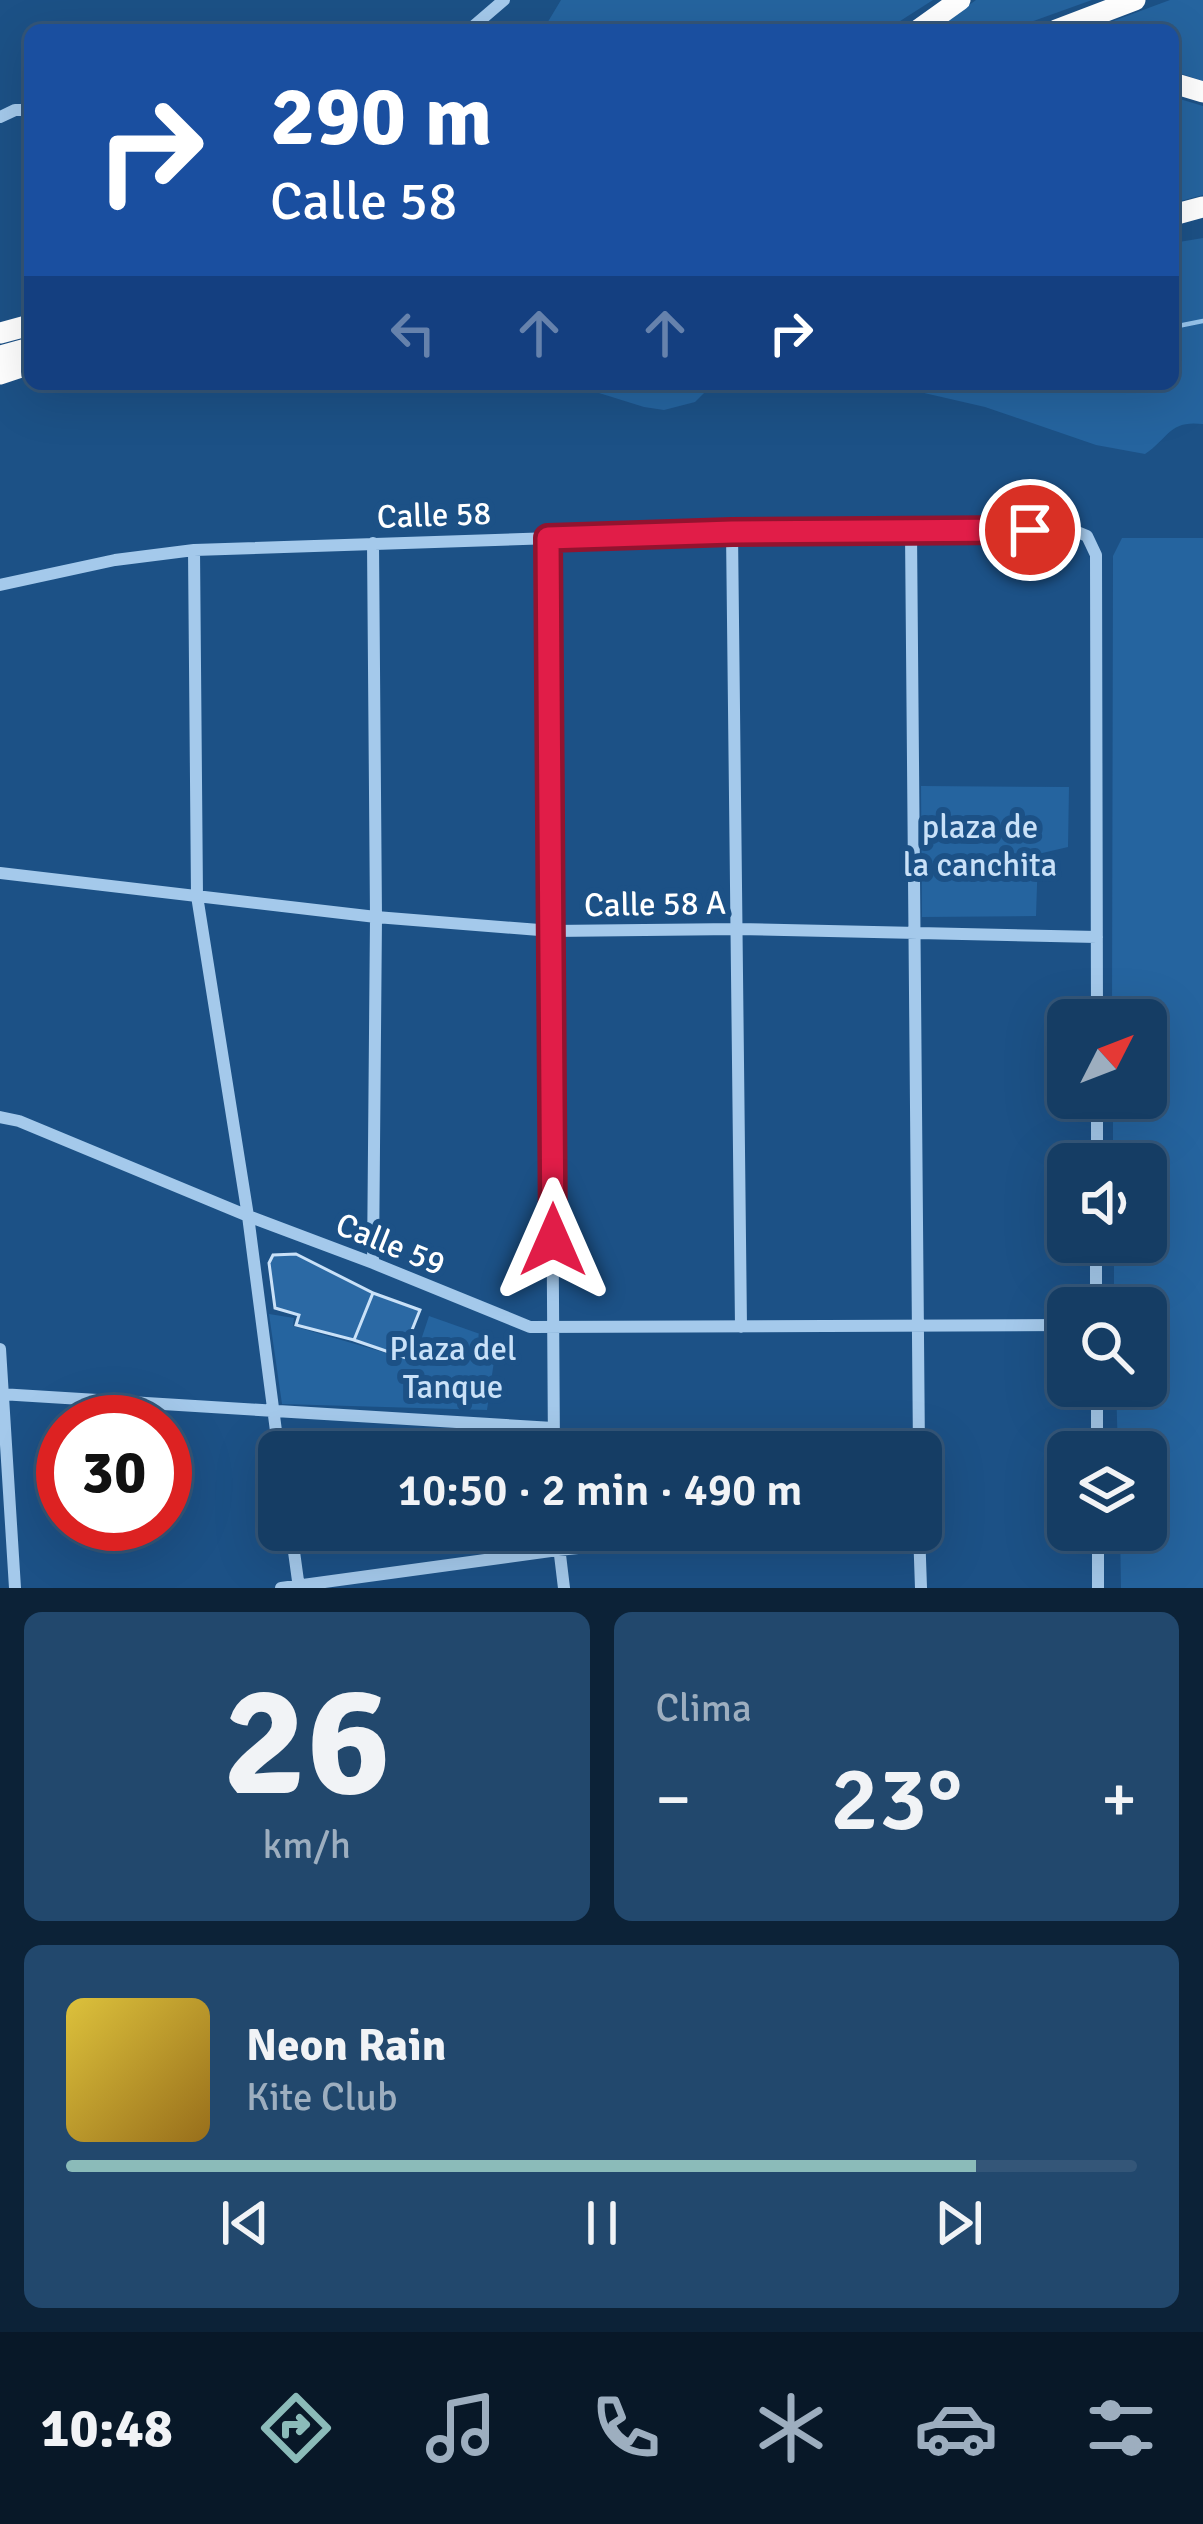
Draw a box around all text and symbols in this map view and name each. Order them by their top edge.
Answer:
text: 290 m [270,65,492,169]
icon: right [72,72,228,228]
text: Calle 58 [270,168,457,235]
icon: left [380,300,446,366]
icon: ahead [506,300,572,366]
icon: ahead [632,300,698,366]
icon: right [758,300,824,366]
pin [979,479,1081,581]
street label: Calle 58 [376,493,492,538]
icon: arrive [997,497,1063,563]
park label: plaza de la canchita [903,807,1057,886]
street label: Calle 58 A [584,883,726,926]
north arrow [1047,999,1167,1119]
map controls [1047,999,1167,1551]
button: sound [1047,1143,1167,1263]
position arrow [490,1177,616,1303]
street label: Calle 59 [330,1204,451,1285]
button: search [1047,1287,1167,1407]
park label: Plaza del Tanque [389,1329,517,1408]
speed limit sign: 30 [36,1395,192,1551]
button: layers [1047,1431,1167,1551]
text: 10:50 · 2 min · 490 m [398,1463,802,1518]
text: 26 [223,1646,391,1839]
text: Clima [656,1684,752,1732]
text: 23° [830,1744,962,1855]
text: − [656,1759,691,1840]
text: + [1101,1759,1137,1840]
text: km/h [263,1821,351,1869]
text: Neon Rain [246,2018,446,2073]
text: Kite Club [246,2073,397,2121]
icon: previous [212,2190,278,2256]
icon: pause [569,2190,635,2256]
icon: next [926,2190,992,2256]
icon: directions [254,2386,338,2470]
icon: music [419,2386,503,2470]
icon: phone [584,2386,668,2470]
icon: climate [749,2386,833,2470]
icon: car [914,2386,998,2470]
icon: filters [1079,2386,1163,2470]
text: 10:48 [40,2395,173,2462]

